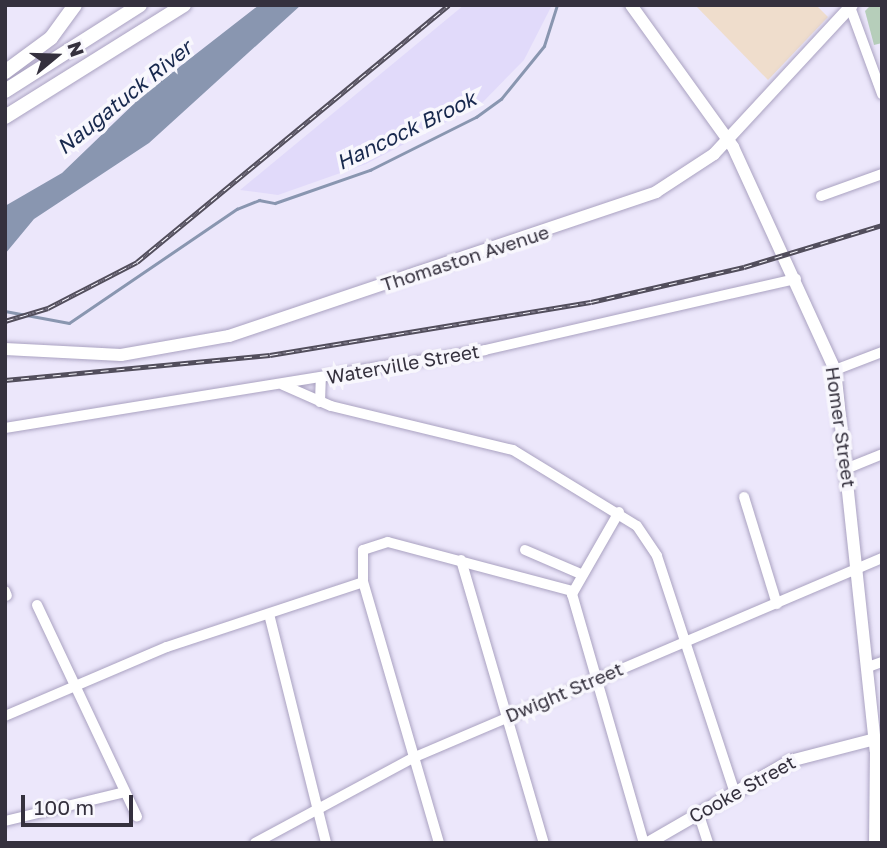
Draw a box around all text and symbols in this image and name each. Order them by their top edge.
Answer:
north arrow [21,21,91,91]
water label: Naugatuck River [51,35,197,159]
water label: Hancock Brook [332,85,480,175]
street label: Thomaston Avenue [378,220,552,296]
street label: Waterville Street [325,339,481,389]
street label: Homer Street [821,365,861,489]
street label: Dwight Street [502,657,626,727]
street label: Cooke Street [685,750,799,828]
scale bar [24,782,136,826]
text: 100 m [34,794,94,820]

